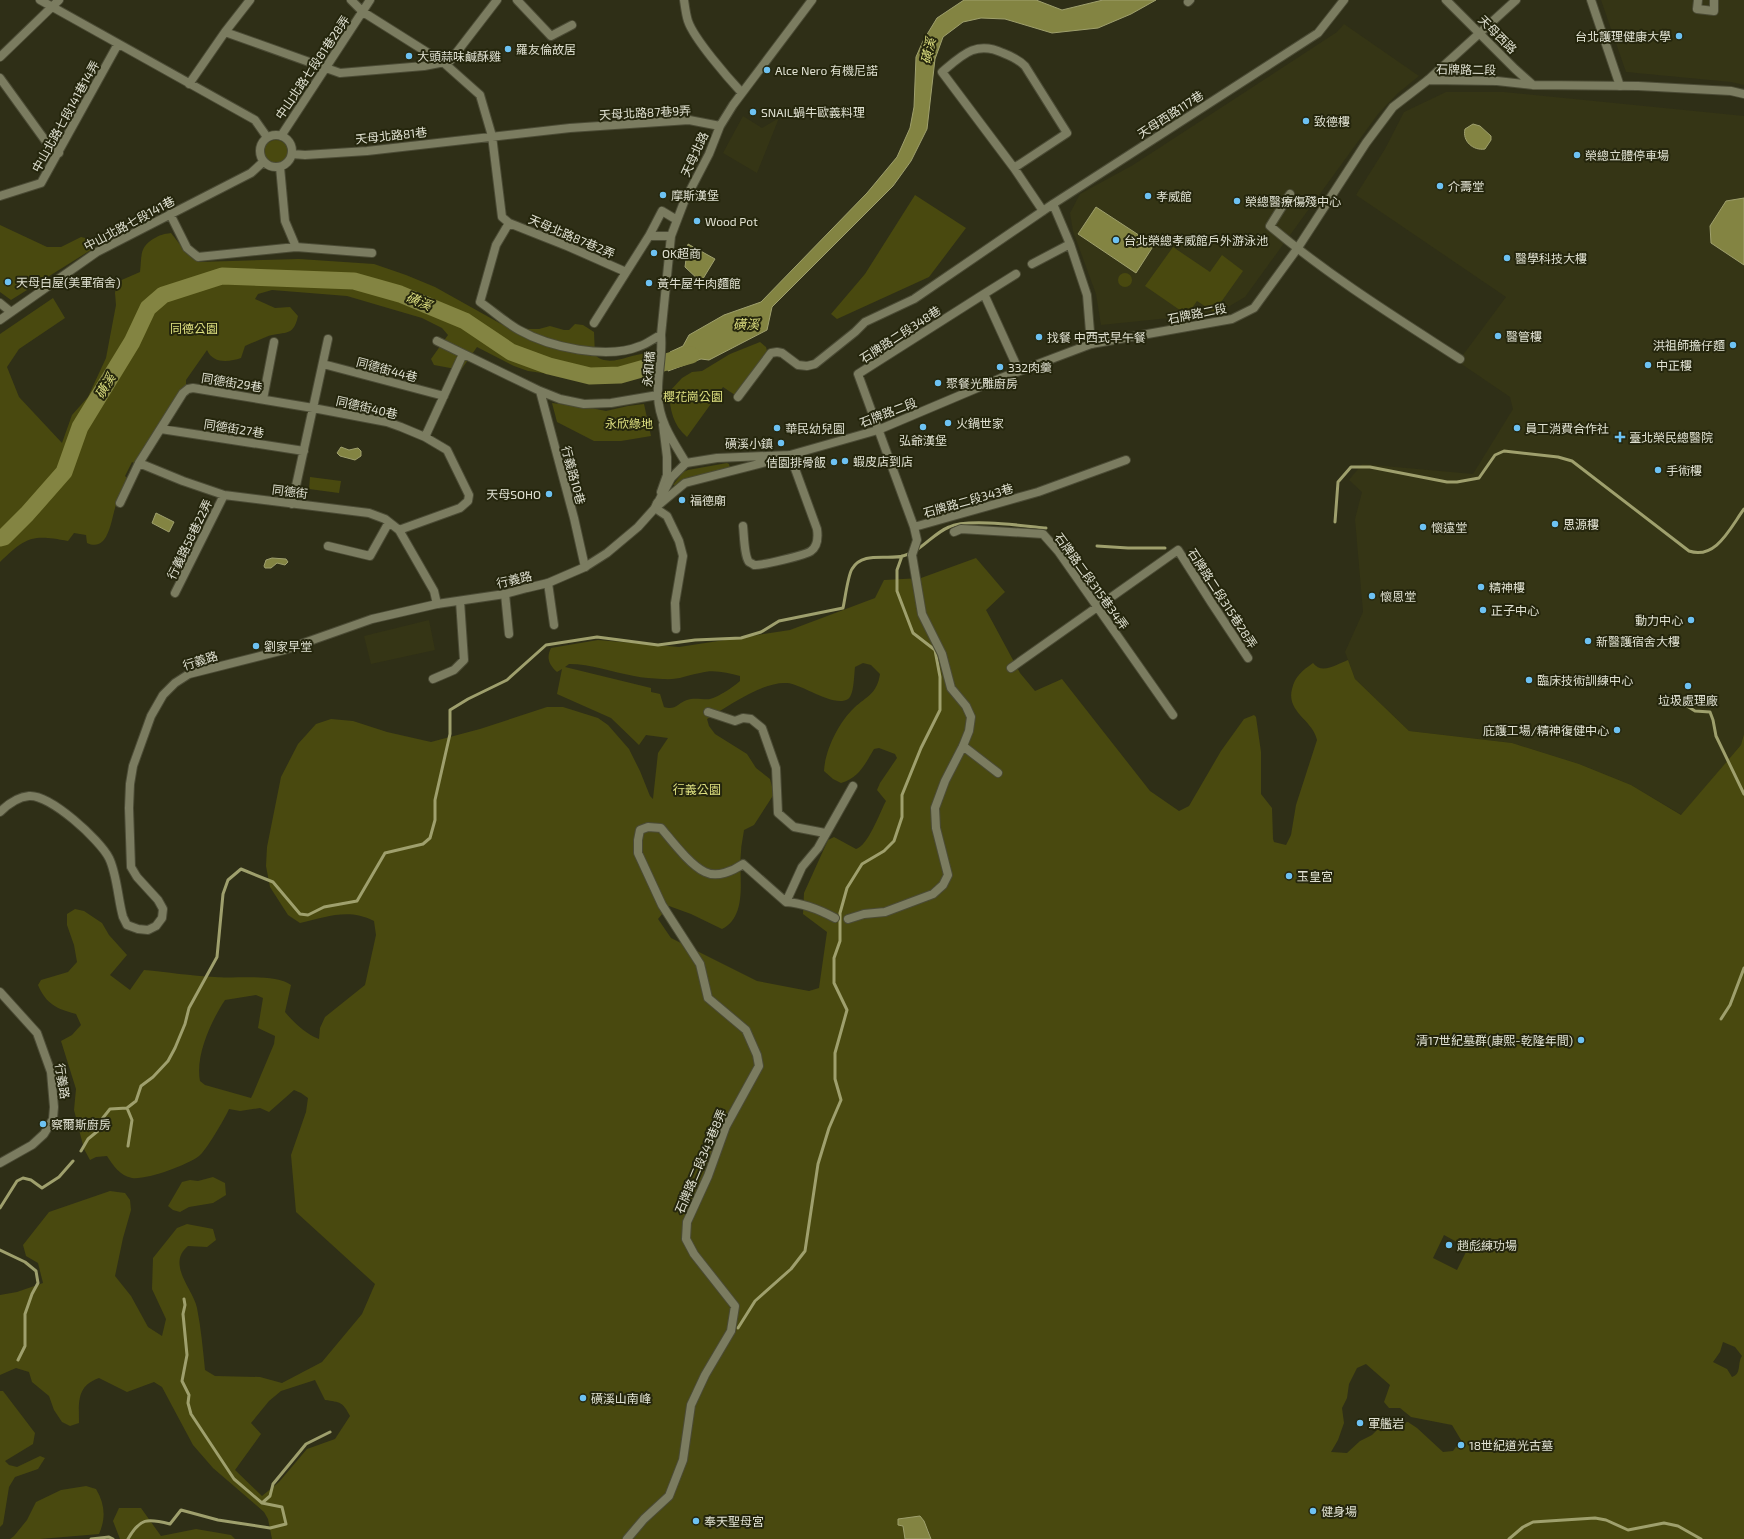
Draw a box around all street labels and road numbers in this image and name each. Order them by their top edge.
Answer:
street label: 中山北路七段81巷28弄 [272,12,352,122]
street label: 天母西路 [1476,12,1520,56]
street label: 中山北路七段141巷14弄 [29,58,101,174]
street label: 石牌路二段 [1436,61,1496,77]
street label: 天母西路117巷 [1134,88,1206,140]
street label: 天母北路87巷9弄 [599,103,691,121]
street label: 天母北路81巷 [354,124,428,146]
street label: 天母北路 [678,129,710,179]
street label: 中山北路七段141巷 [81,193,177,253]
street label: 天母北路87巷2弄 [527,212,617,260]
street label: 石牌路二段 [1166,300,1228,326]
street label: 石牌路二段348巷 [857,303,943,365]
street label: 永和橋 [639,350,657,388]
street label: 同德街44巷 [355,354,419,384]
street label: 同德街29巷 [200,370,264,394]
street label: 同德街40巷 [335,393,399,421]
street label: 石牌路二段 [857,395,919,429]
street label: 同德街27巷 [203,416,265,440]
street label: 行義路10巷 [559,444,589,506]
street label: 石牌路二段343巷 [921,480,1015,520]
street label: 同德街 [271,482,309,500]
street label: 行義路58巷22弄 [164,497,214,581]
street label: 石牌路二段315巷34弄 [1052,530,1132,632]
street label: 石牌路二段315巷28弄 [1186,546,1260,650]
street label: 行義路 [495,568,533,590]
street label: 行義路 [181,648,219,672]
street label: 行義路 [53,1062,73,1100]
street label: 石牌路二段343巷8弄 [672,1107,728,1215]

